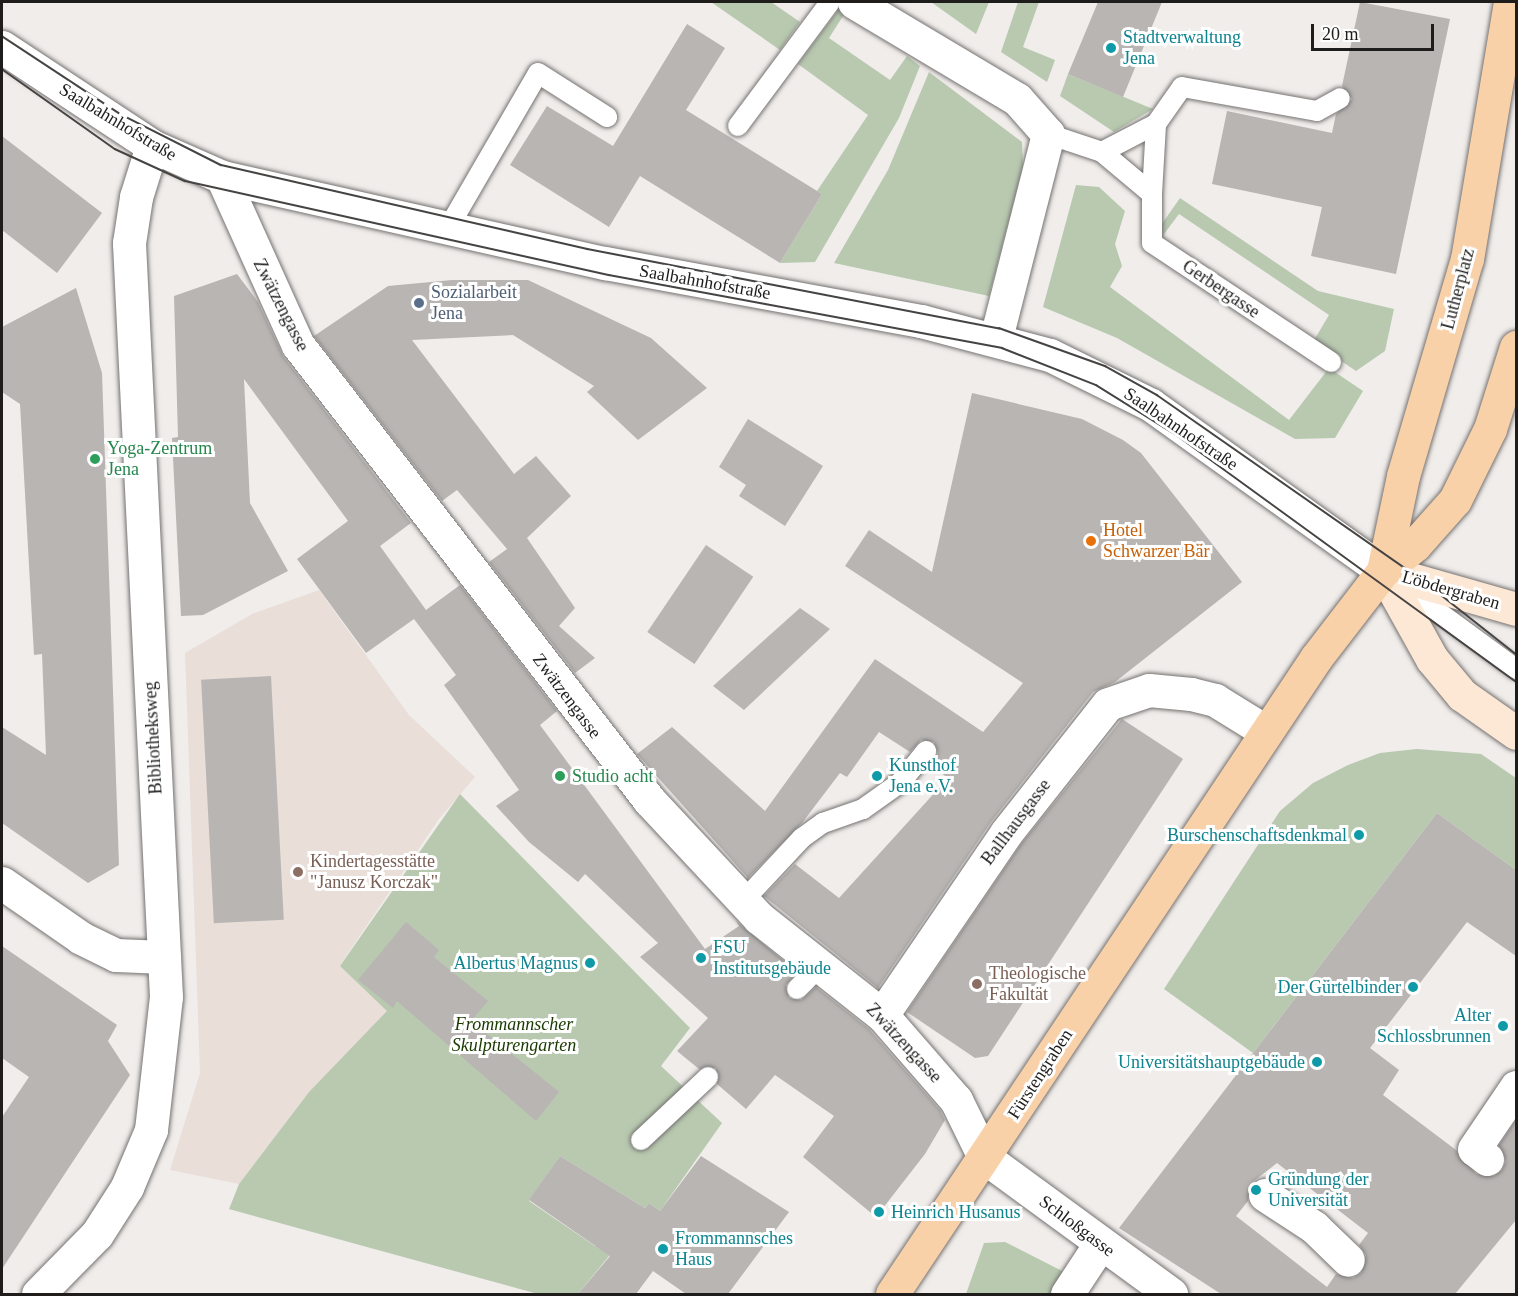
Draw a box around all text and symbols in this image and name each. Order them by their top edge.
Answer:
scale bar [1314,12,1437,50]
text: 20 m [1322,24,1359,44]
place label: Stadtverwaltung Jena [1123,27,1241,70]
marker: Stadtverwaltung Jena [1104,41,1118,55]
street label: Saalbahnhofstraße [55,79,181,165]
street label: Lutherplatz [1437,246,1479,332]
street label: Zwätzengasse [248,255,314,355]
street label: Gerbergasse [1178,255,1264,323]
street label: Saalbahnhofstraße [638,260,772,304]
place label: Sozialarbeit Jena [431,282,517,324]
marker: Sozialarbeit Jena [412,296,426,310]
street label: Saalbahnhofstraße [1120,383,1242,475]
place label: Yoga-Zentrum Jena [107,438,212,480]
marker: Yoga-Zentrum Jena [88,452,102,466]
place label: Hotel Schwarzer Bär [1103,520,1209,562]
marker: Hotel Schwarzer Bär [1084,534,1098,548]
street label: Löbdergraben [1400,566,1502,614]
street label: Zwätzengasse [528,649,606,743]
street label: Bibliotheksweg [139,681,167,795]
place label: Kunsthof Jena e.V. [889,755,956,798]
place label: Studio acht [572,765,653,787]
marker: Studio acht [553,769,567,783]
marker: Kunsthof Jena e.V. [870,769,884,783]
street label: Ballhausgasse [977,775,1055,869]
place label: Burschenschaftsdenkmal [1167,824,1347,846]
marker: Burschenschaftsdenkmal [1352,828,1366,842]
place label: Kindertagesstätte "Janusz Korczak" [310,851,438,894]
marker: Kindertagesstätte "Janusz Korczak" [291,865,305,879]
place label: FSU Institutsgebäude [713,937,831,980]
marker: FSU Institutsgebäude [694,951,708,965]
place label: Albertus Magnus [454,952,578,974]
marker: Albertus Magnus [583,956,597,970]
place label: Theologische Fakultät [989,963,1086,1006]
place label: Der Gürtelbinder [1278,976,1401,998]
marker: Theologische Fakultät [970,977,984,991]
marker: Der Gürtelbinder [1406,980,1420,994]
street label: Zwätzengasse [862,999,946,1087]
place label: Alter Schlossbrunnen [1377,1005,1491,1048]
park label: Frommannscher Skulpturengarten [452,1014,576,1056]
marker: Alter Schlossbrunnen [1496,1019,1510,1033]
street label: Fürstengraben [1003,1025,1077,1123]
place label: Universitätshauptgebäude [1118,1051,1305,1073]
marker: Universitätshauptgebäude [1310,1055,1324,1069]
place label: Gründung der Universität [1268,1169,1368,1212]
marker: Gründung der Universität [1249,1183,1263,1197]
street label: Schloßgasse [1035,1191,1119,1261]
place label: Heinrich Husanus [891,1201,1020,1223]
marker: Heinrich Husanus [872,1205,886,1219]
place label: Frommannsches Haus [675,1228,793,1270]
marker: Frommannsches Haus [656,1242,670,1256]

